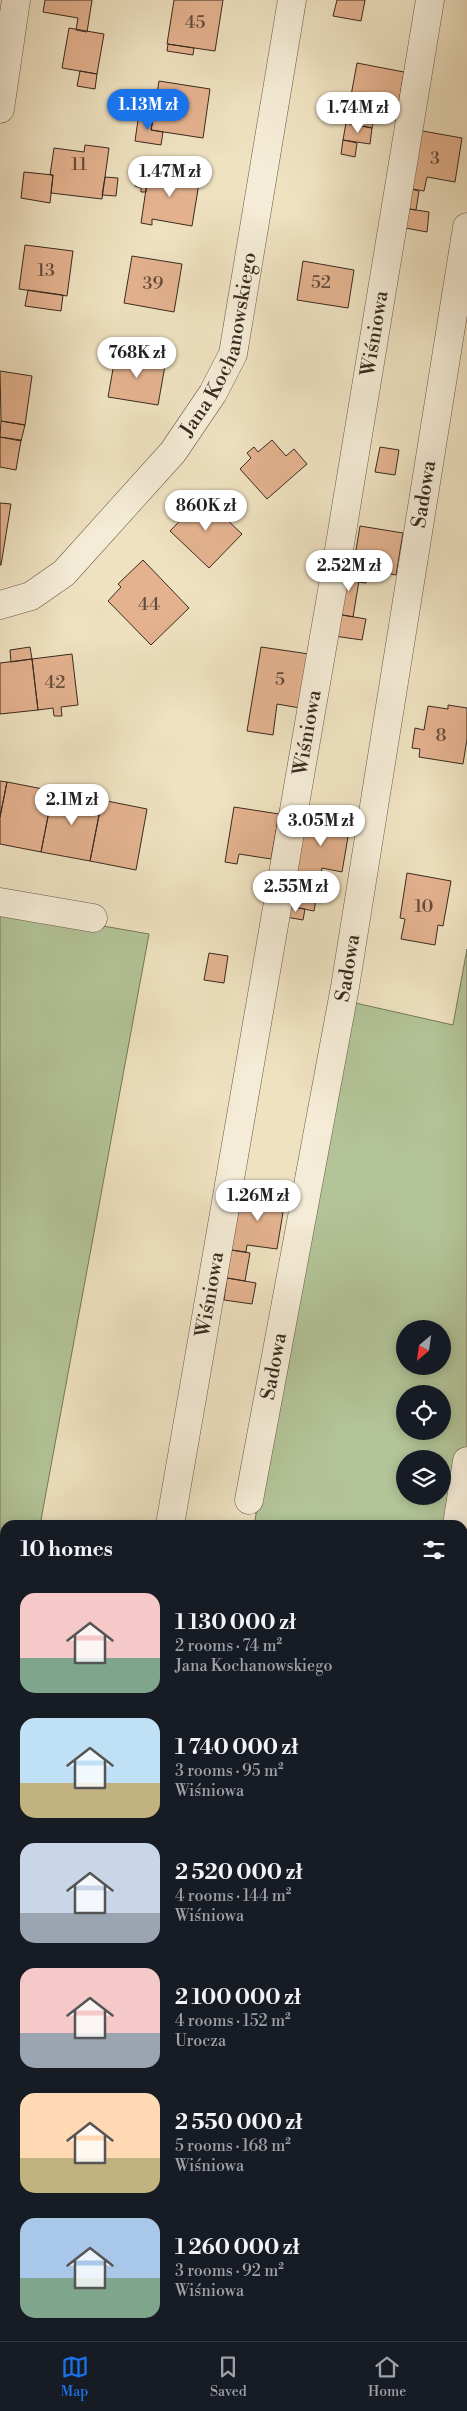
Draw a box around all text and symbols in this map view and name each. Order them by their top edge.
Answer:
house number: 45 [185,11,205,34]
pin: 1.13M zł [96,88,200,131]
pin: 1.74M zł [306,92,410,134]
text: 1.13M zł [118,95,178,115]
text: 1.74M zł [327,98,389,118]
house number: 3 [430,147,440,170]
house number: 11 [71,153,87,176]
pin: 1.47M zł [118,156,222,198]
text: 1.47M zł [139,162,201,182]
street label: Jana Kochanowskiego [174,250,262,442]
house number: 13 [37,259,55,282]
house number: 52 [311,271,331,294]
house number: 39 [143,272,164,295]
street label: Wiśniowa [355,288,394,379]
pin: 768K zł [91,336,183,379]
text: 768K zł [108,343,166,363]
street label: Sadowa [406,458,442,530]
pin: 860K zł [160,490,252,532]
text: 860K zł [176,496,236,516]
pin: 2.52M zł [297,550,401,592]
text: 2.52M zł [317,556,381,576]
house number: 44 [138,593,160,616]
house number: 5 [275,668,285,691]
house number: 42 [45,671,65,694]
street label: Wiśniowa [288,687,327,778]
house number: 8 [435,724,447,747]
pin: 2.1M zł [26,784,118,826]
text: 2.1M zł [46,790,98,810]
pin: 3.05M zł [269,804,373,847]
text: 3.05M zł [288,811,354,831]
pin: 2.55M zł [244,870,348,913]
text: 2.55M zł [264,877,328,897]
house number: 10 [414,895,434,918]
street label: Sadowa [330,932,366,1004]
pin: 1.26M zł [206,1180,310,1222]
text: 1.26M zł [227,1186,289,1206]
street label: Wiśniowa [190,1249,230,1340]
north arrow [396,1320,451,1375]
map controls [396,1320,451,1505]
street label: Sadowa [255,1330,293,1402]
button: locate [396,1385,451,1440]
button: layers [396,1450,451,1505]
icon: filters [420,1536,448,1564]
text: 10 homes [20,1537,113,1563]
text: 1 130 000 zł [175,1610,296,1636]
icon: home [60,1613,120,1673]
text: 2 rooms · 74 m² [175,1636,282,1656]
text: Jana Kochanowskiego [175,1656,332,1676]
text: 1 740 000 zł [175,1735,298,1761]
icon: home [60,1738,120,1798]
text: 3 rooms · 95 m² [175,1761,284,1781]
text: Wiśniowa [175,1781,244,1801]
text: 2 520 000 zł [175,1860,302,1886]
icon: home [60,1863,120,1923]
text: 4 rooms · 144 m² [175,1886,291,1906]
text: Wiśniowa [175,1906,244,1926]
text: 2 100 000 zł [175,1985,301,2011]
icon: home [60,1988,120,2048]
text: 4 rooms · 152 m² [175,2011,291,2031]
text: Urocza [175,2031,226,2051]
text: 2 550 000 zł [175,2110,302,2136]
icon: home [60,2113,120,2173]
text: 5 rooms · 168 m² [175,2136,291,2156]
text: Wiśniowa [175,2156,244,2176]
text: 1 260 000 zł [175,2235,300,2261]
icon: home [60,2238,120,2298]
text: 3 rooms · 92 m² [175,2261,284,2281]
text: Wiśniowa [175,2281,244,2301]
tab: Map [61,2353,89,2401]
tab: Saved [210,2353,247,2401]
tab: Home [368,2353,406,2401]

